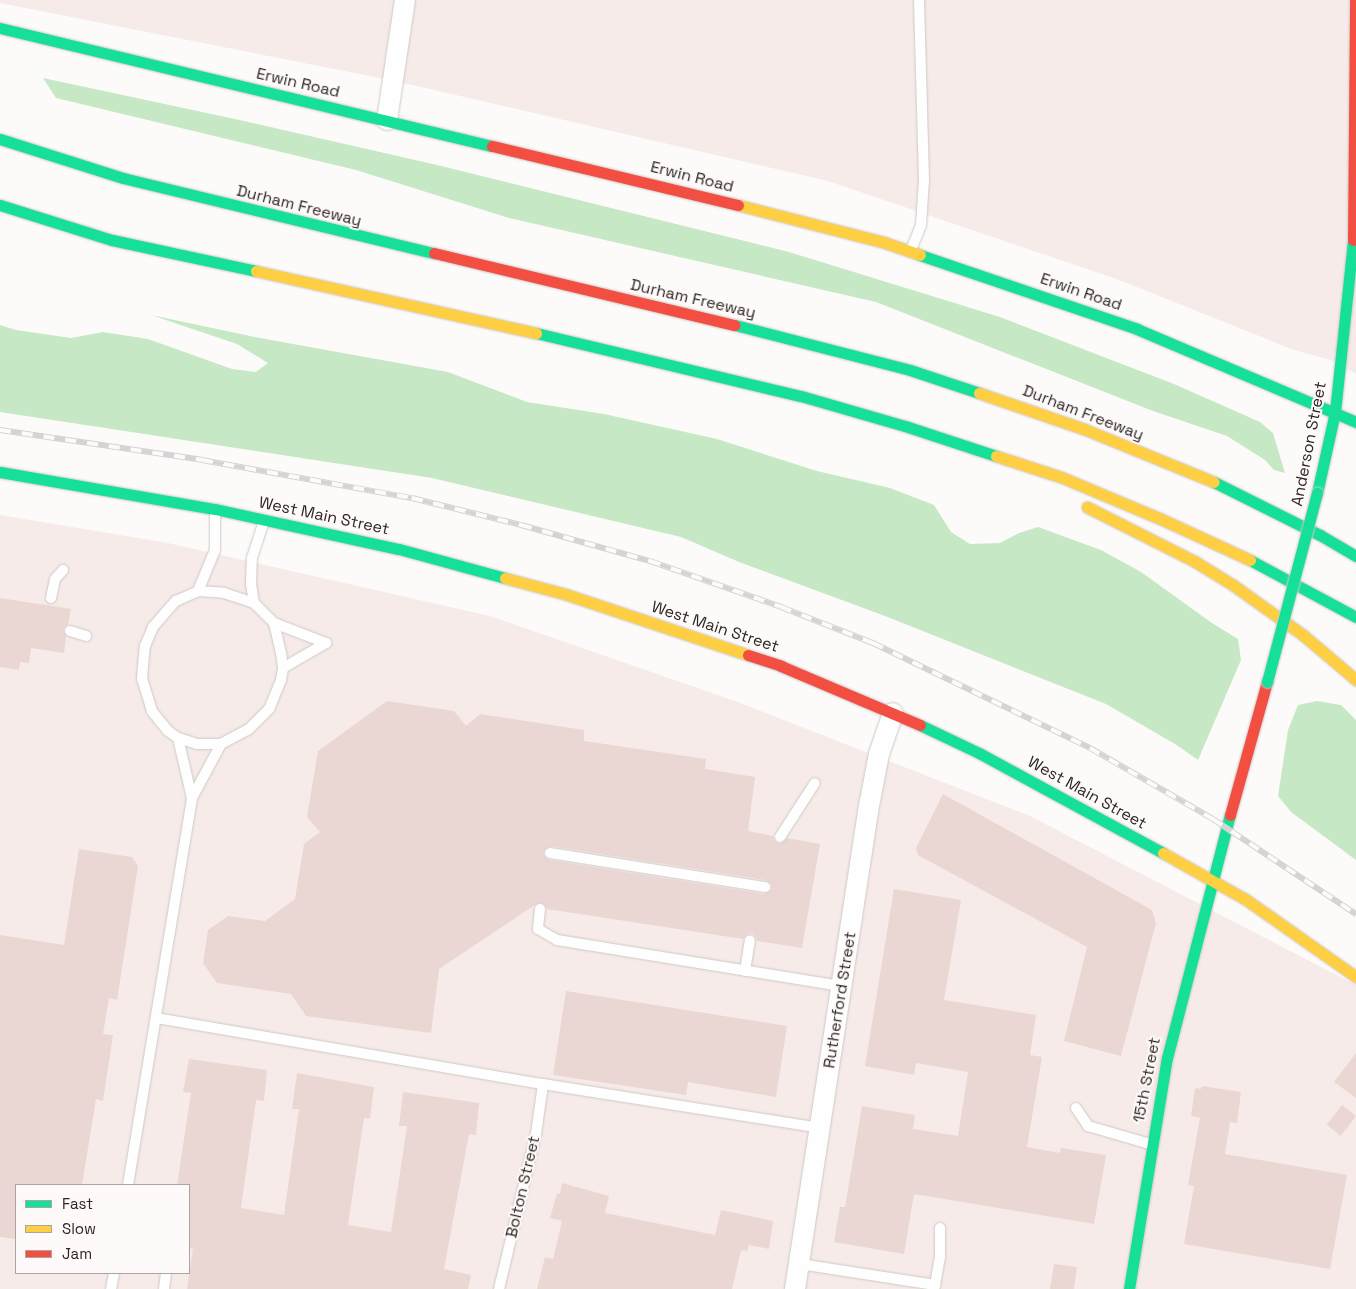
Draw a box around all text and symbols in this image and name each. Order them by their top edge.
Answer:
street label: Erwin Road [254,64,342,102]
street label: Erwin Road [648,157,736,197]
street label: Durham Freeway [235,181,363,231]
street label: Erwin Road [1038,269,1124,315]
street label: Durham Freeway [629,275,757,323]
street label: Anderson Street [1287,380,1331,508]
street label: Durham Freeway [1020,381,1146,445]
street label: West Main Street [257,493,391,539]
street label: West Main Street [649,597,781,657]
street label: West Main Street [1024,752,1150,834]
street label: Rutherford Street [820,930,860,1070]
street label: 15th Street [1129,1036,1165,1124]
street label: Bolton Street [502,1134,544,1240]
legend [15,1184,190,1274]
text: Fast [62,1194,93,1213]
text: Slow [62,1219,96,1238]
text: Jam [62,1244,92,1263]

